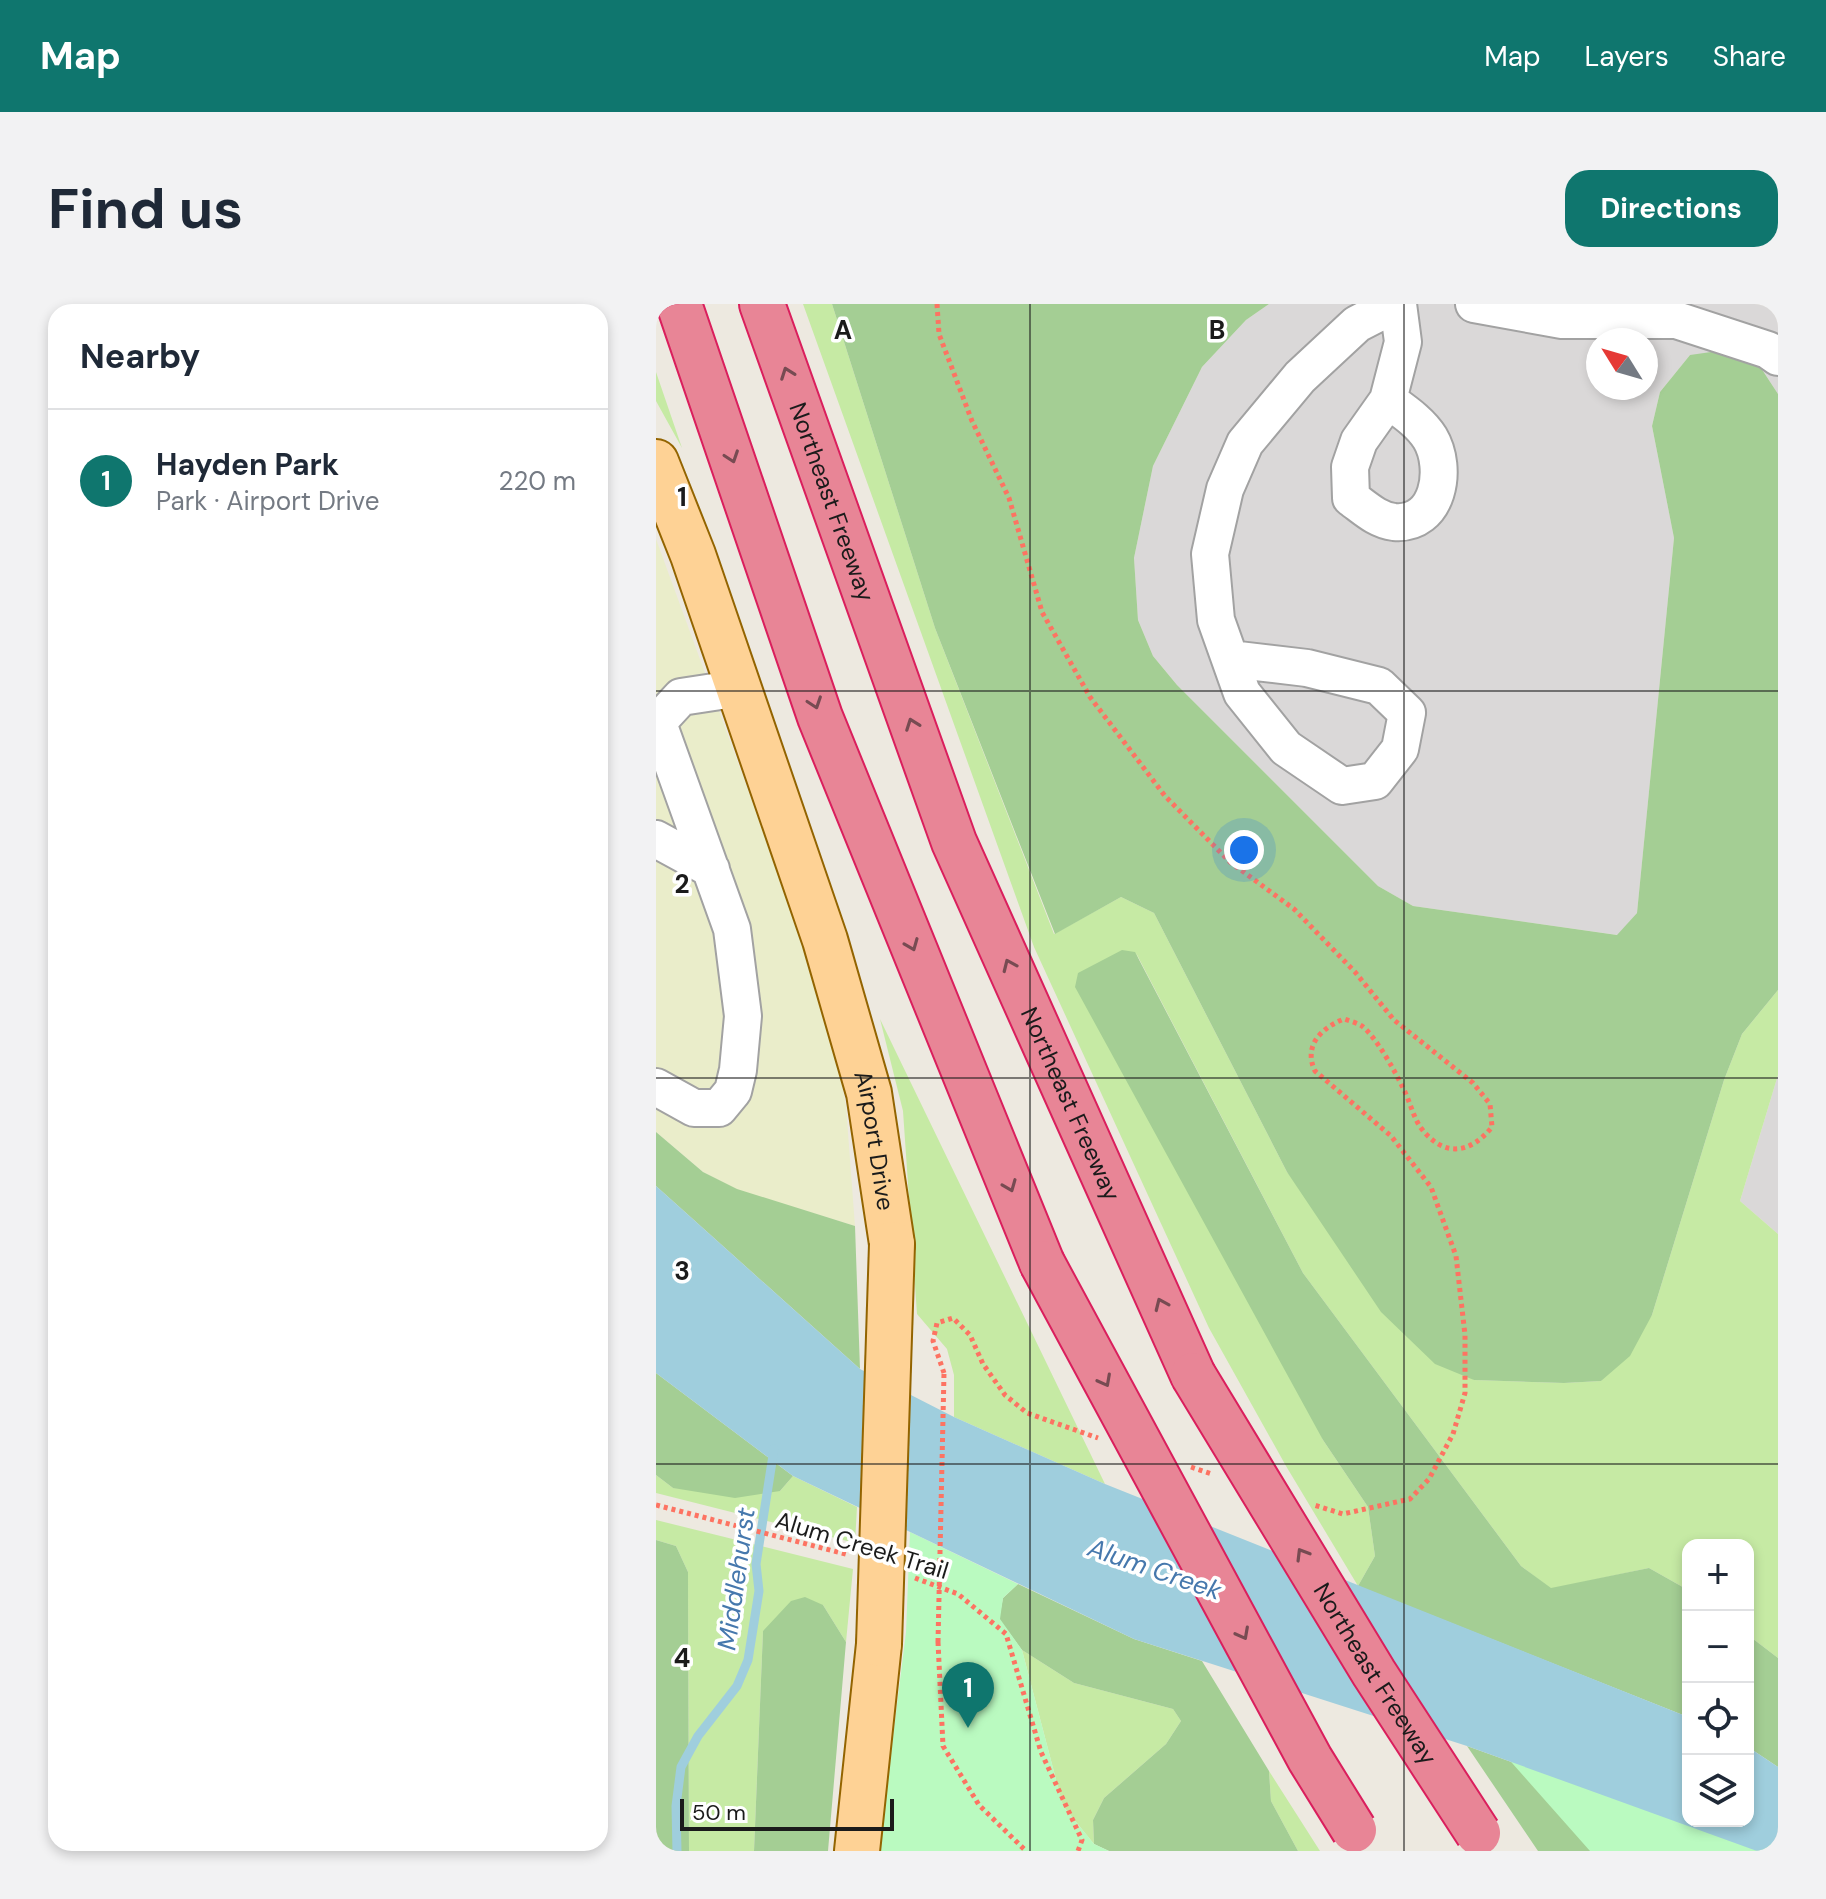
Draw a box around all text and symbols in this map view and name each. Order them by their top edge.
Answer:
text: Map [40,31,121,81]
text: Map [1484,38,1541,75]
text: Layers [1585,38,1669,75]
text: Share [1713,38,1786,75]
button: Directions [1565,170,1778,247]
text: Find us [48,172,243,245]
text: A [834,313,852,347]
text: B [1209,313,1225,347]
north arrow [1586,328,1658,400]
text: Nearby [80,334,200,379]
one-way arrow [780,367,797,381]
street label: Northeast Freeway [783,398,882,605]
text: Hayden Park [156,445,339,484]
one-way arrow [722,450,738,464]
text: 1 [101,464,111,498]
text: 220 m [498,464,576,498]
text: 1 [677,480,687,514]
text: Park · Airport Drive [156,484,379,518]
one-way arrow [806,696,822,710]
one-way arrow [905,718,921,732]
your location [1224,830,1264,870]
text: 2 [674,867,690,901]
one-way arrow [903,937,919,951]
one-way arrow [1003,959,1019,973]
street label: Northeast Freeway [1014,1002,1128,1205]
street label: Airport Drive [848,1067,902,1212]
one-way arrow [1000,1178,1017,1192]
text: 3 [674,1254,690,1288]
one-way arrow [1155,1298,1171,1312]
one-way arrow [1096,1372,1111,1387]
street label: Alum Creek Trail [772,1504,952,1586]
water label: Middlehurst [709,1505,763,1652]
water label: Alum Creek [1083,1530,1227,1608]
map controls [1682,1539,1754,1827]
button: + [1682,1539,1754,1611]
one-way arrow [1296,1548,1311,1563]
street label: Northeast Freeway [1307,1577,1445,1770]
button: − [1682,1611,1754,1683]
one-way arrow [1233,1626,1248,1640]
text: 4 [674,1641,690,1675]
pin: 1 [942,1662,994,1728]
button: locate [1682,1683,1754,1755]
button: layers [1682,1755,1754,1827]
scale bar [680,1795,894,1831]
text: 50 m [692,1798,746,1827]

